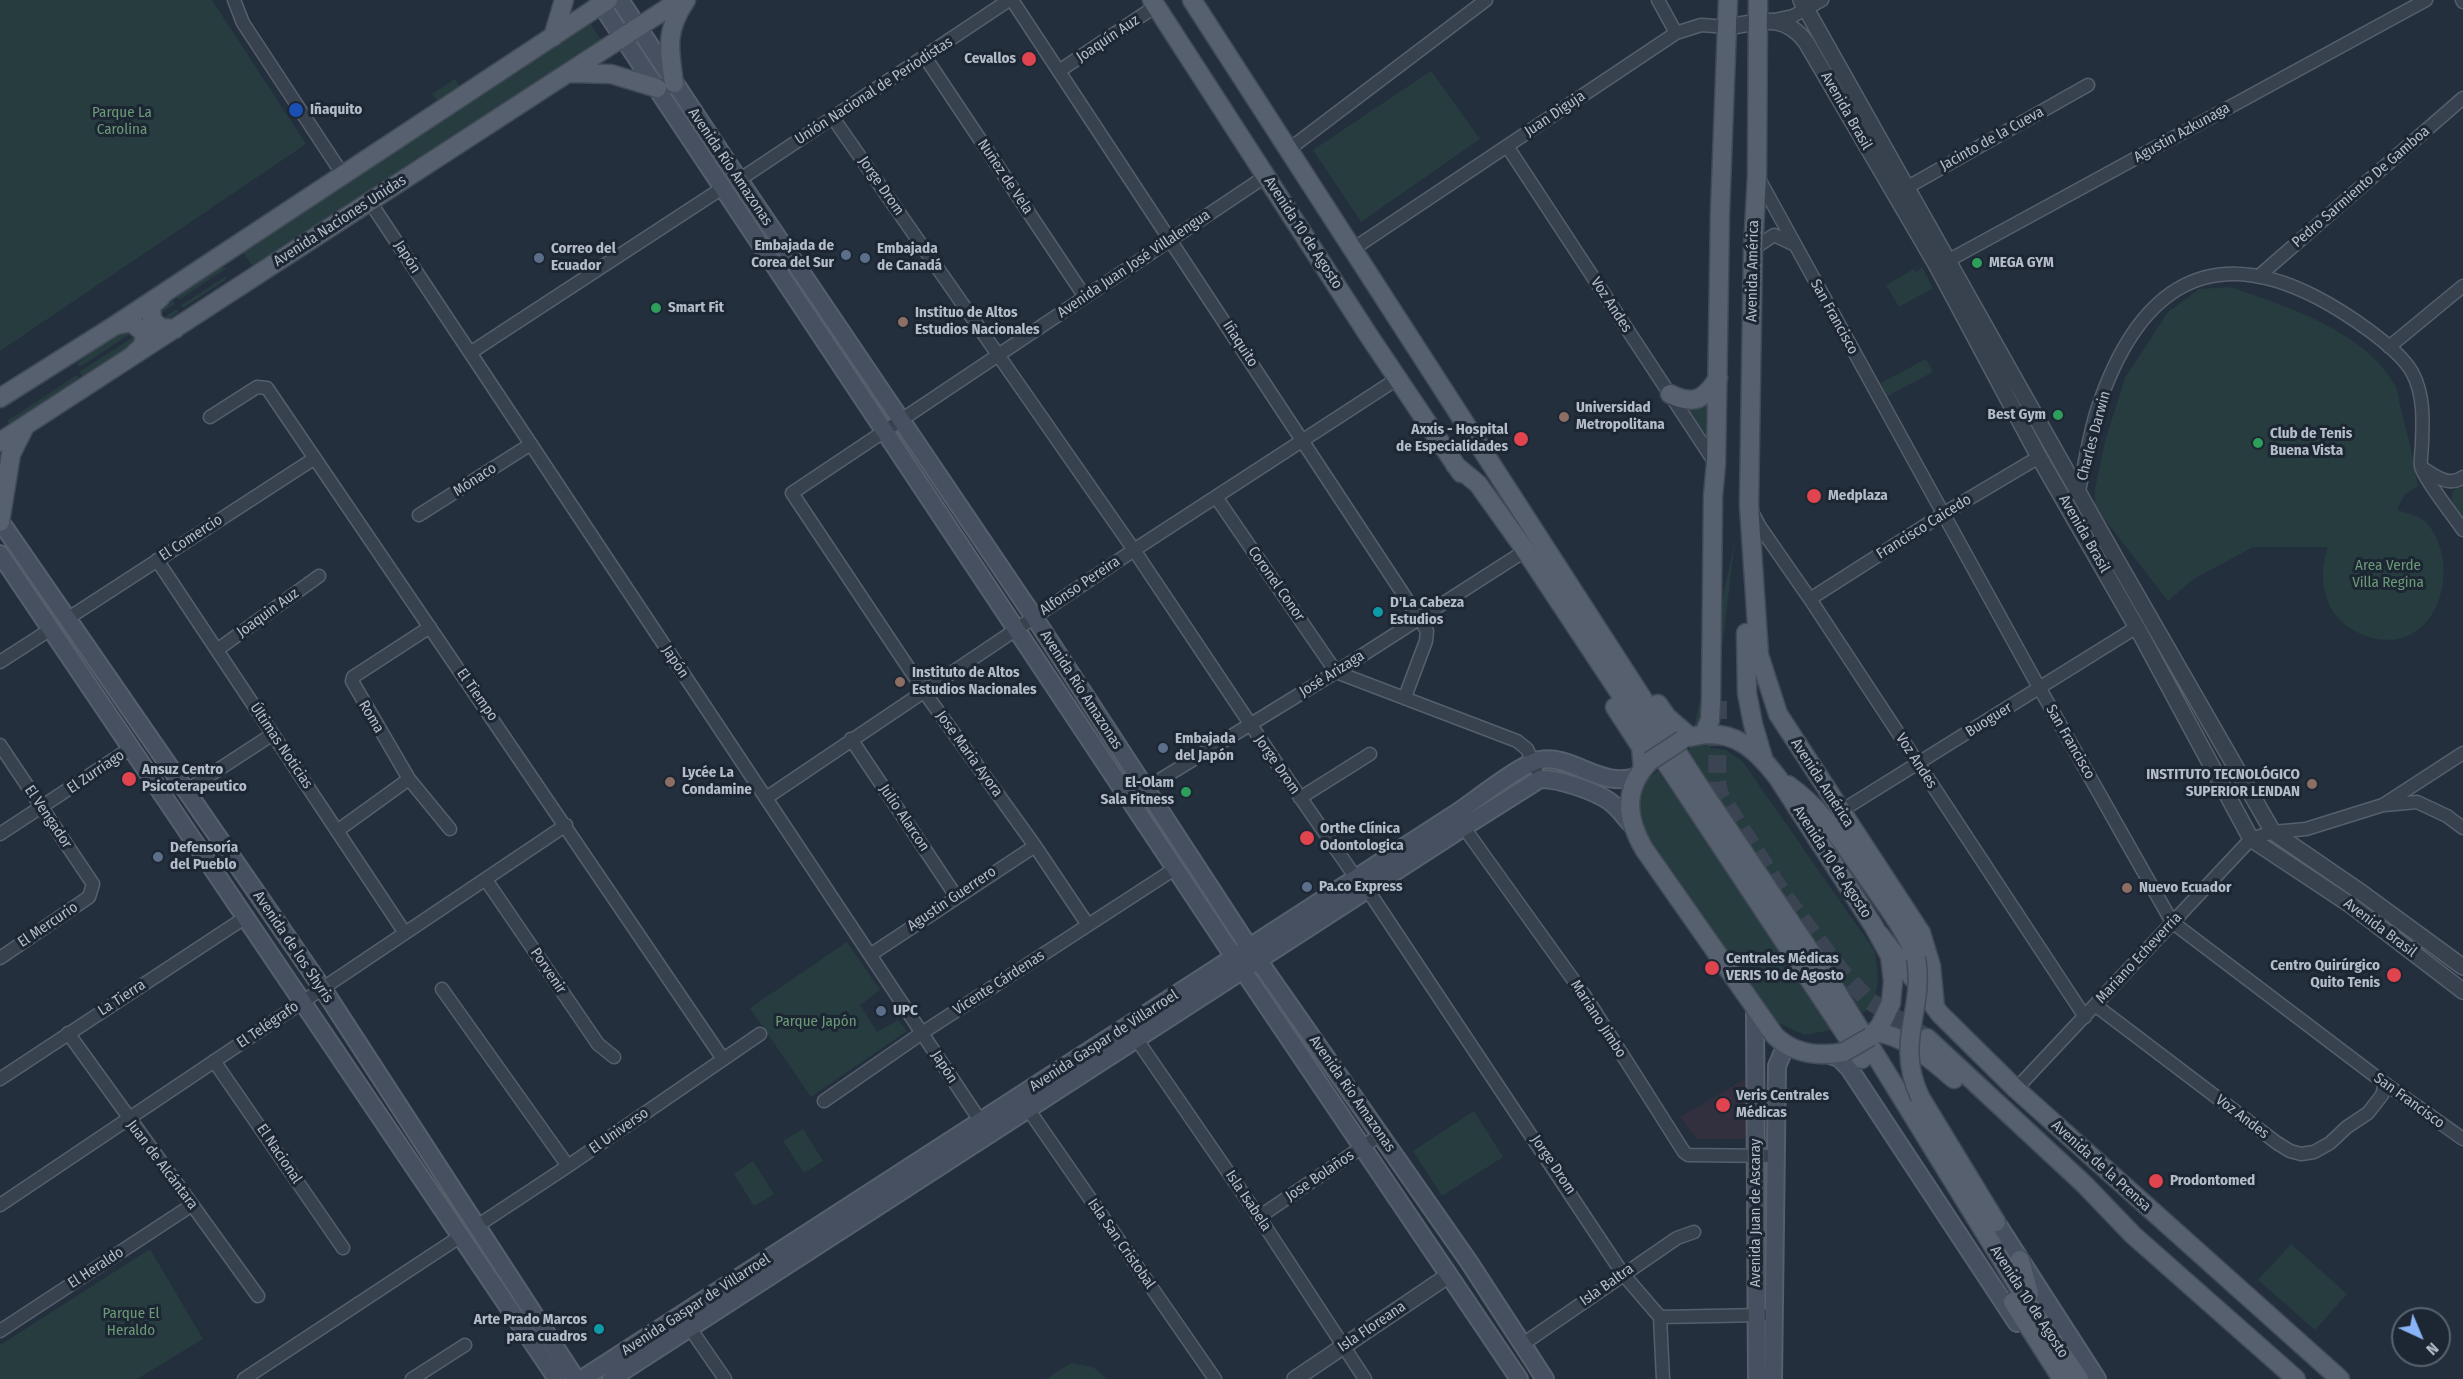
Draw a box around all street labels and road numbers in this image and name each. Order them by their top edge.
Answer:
street label: Joaquín Auz [1073,11,1143,67]
street label: Unión Nacional de Periodistas [792,33,956,149]
street label: Avenida Brasil [1816,69,1876,153]
street label: Juan Diguja [1521,87,1589,141]
street label: Agustin Azkunaga [2131,99,2233,167]
street label: Jacinto de la Cueva [1937,103,2047,175]
street label: Avenida Río Amazonas [684,105,776,229]
street label: Pedro Sarmiento De Gamboa [2289,122,2433,252]
street label: Nuñez de Vela [973,136,1037,218]
street label: Jorge Drom [854,153,908,219]
street label: Avenida Naciones Unidas [270,171,410,271]
street label: Avenida 10 de Agosto [1260,173,1346,293]
street label: Avenida Juan José Villalengua [1054,206,1214,322]
street label: Avenida América [1743,220,1763,322]
street label: Japón [390,237,424,277]
street label: Voz Andes [1587,274,1635,336]
street label: San Francisco [1806,276,1862,358]
street label: Iñaquito [1218,318,1262,370]
street label: Charles Darwin [2073,389,2115,483]
street label: Mónaco [450,459,500,501]
street label: Francisco Caicedo [1873,491,1975,563]
street label: Avenida Brasil [2054,492,2114,576]
street label: El Comercio [156,511,226,565]
street label: Coronel Conor [1244,543,1308,625]
street label: Alfonso Pereira [1036,553,1124,619]
street label: Joaquin Auz [234,585,302,641]
street label: Avenida Río Amazonas [1036,627,1126,753]
street label: Japón [658,642,692,682]
street label: José Arizaga [1296,647,1368,701]
street label: El Tiempo [452,665,502,725]
street label: Roma [354,697,388,737]
street label: Buoguer [1962,699,2016,741]
street label: Últimas Noticias [246,700,316,792]
street label: San Francisco [2041,702,2099,782]
street label: Jose Maria Ayora [932,708,1006,800]
street label: Voz Andes [1892,730,1940,792]
street label: Jorge Drom [1250,732,1304,798]
street label: Avenida América [1787,735,1857,831]
street label: El Zurriago [64,746,128,798]
street label: Julio Alarcon [875,781,933,855]
street label: El Vengador [20,782,76,852]
street label: Avenida 10 de Agosto [1789,802,1875,922]
street label: Agustin Guerrero [904,863,1000,935]
street label: Avenida de los Shyris [249,888,337,1006]
street label: Avenida Brasil [2340,895,2420,961]
street label: El Mercurio [15,898,81,952]
street label: Mariano Echeverria [2092,909,2186,1007]
street label: Porvenir [526,945,570,997]
street label: Vicente Cárdenas [950,947,1048,1019]
street label: La Tierra [95,976,149,1020]
street label: Mariano Jimbo [1566,977,1630,1061]
street label: Avenida Gaspar de Villarroel [1026,986,1182,1096]
street label: El Telégrafo [234,998,302,1052]
street label: Avenida Río Amazonas [1305,1032,1399,1156]
street label: Japón [927,1047,961,1087]
street label: San Francisco [2370,1069,2448,1133]
street label: Voz Andes [2212,1091,2272,1143]
street label: El Universo [586,1104,652,1158]
street label: Juan de Alcántara [123,1117,201,1213]
street label: Avenida de la Prensa [2048,1117,2154,1215]
street label: El Nacional [253,1121,305,1187]
street label: Jorge Drom [1527,1132,1579,1198]
street label: Avenida Juan de Ascaray [1747,1139,1765,1287]
street label: Jose Bolaños [1282,1146,1358,1206]
street label: Isla Isabela [1221,1167,1275,1235]
street label: Isla San Cristobal [1083,1196,1159,1292]
street label: Avenida 10 de Agosto [1986,1242,2072,1362]
street label: El Heraldo [65,1243,127,1293]
street label: Avenida Gaspar de Villarroel [618,1250,774,1360]
street label: Isla Baltra [1577,1260,1637,1310]
street label: Isla Floreana [1335,1298,1409,1356]

